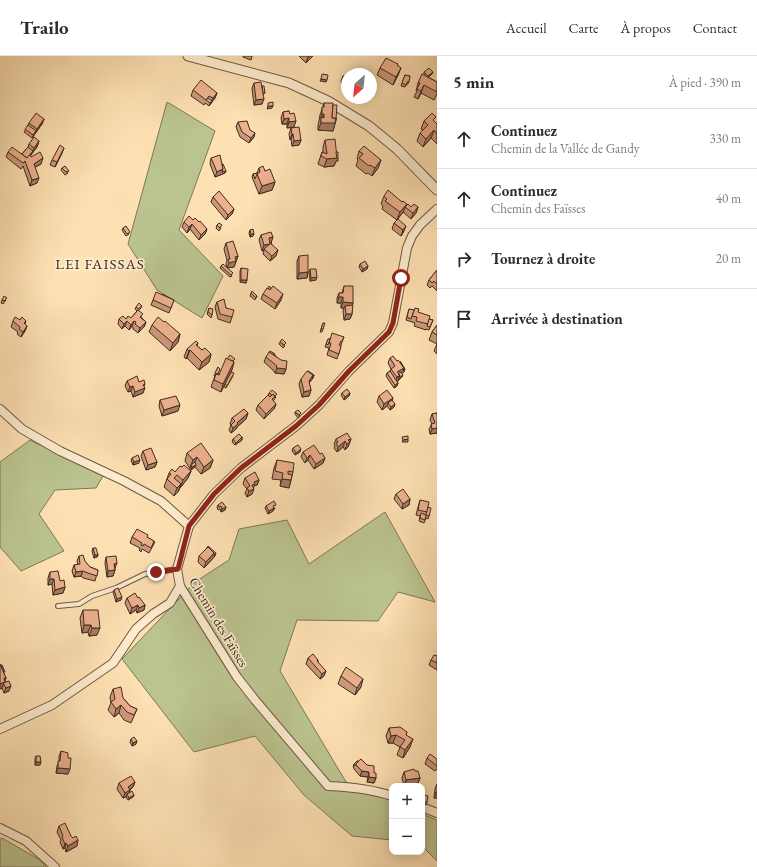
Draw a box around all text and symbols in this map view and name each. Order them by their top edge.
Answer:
text: Trailo [20,15,69,40]
text: Accueil [506,19,547,37]
text: Carte [569,19,599,37]
text: À propos [621,19,671,37]
text: Contact [693,19,737,37]
north arrow [341,68,377,104]
text: 5 min [453,71,494,93]
text: À pied · 390 m [669,74,741,91]
text: Continuez [491,121,557,140]
icon: ahead [453,128,475,150]
text: 330 m [710,130,741,147]
text: Chemin de la Vallée de Gandy [491,140,639,157]
text: Continuez [491,181,557,200]
icon: ahead [453,188,475,210]
text: 40 m [716,190,741,207]
text: Chemin des Faïsses [491,200,586,217]
icon: right [453,248,475,270]
text: Tournez à droite [491,249,595,268]
text: 20 m [716,250,741,267]
district label: LEI FAISSAS [55,254,145,273]
route start [392,269,410,287]
icon: arrive [453,308,475,330]
text: Arrivée à destination [491,309,623,328]
route end [147,563,165,581]
street label: Chemin des Faïsses [185,574,253,671]
map controls [389,783,425,855]
button: + [389,783,425,819]
button: − [389,819,425,855]

